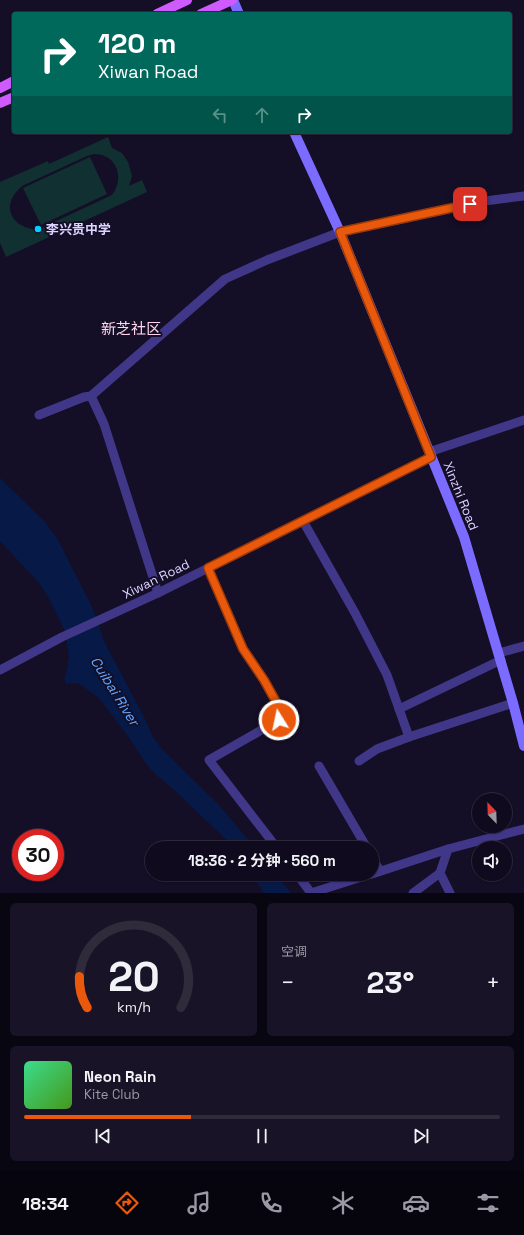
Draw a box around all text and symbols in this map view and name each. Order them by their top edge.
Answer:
text: 120 m [98,25,176,61]
icon: right [32,28,84,80]
text: Xiwan Road [98,60,198,83]
icon: left [209,104,231,126]
icon: ahead [251,104,273,126]
icon: right [293,104,315,126]
pin [453,187,487,221]
icon: arrive [459,193,481,215]
place label: 李兴贵中学 [46,221,111,238]
marker: 李兴贵中学 [33,224,43,234]
district label: 新芝社区 [101,319,161,338]
street label: Xinzhi Road [440,459,482,533]
street label: Xiwan Road [120,555,192,603]
water label: Cuibai River [87,653,144,730]
position arrow [258,699,300,741]
north arrow [472,793,512,833]
map controls [472,793,512,881]
speed limit sign: 30 [12,829,64,881]
button: sound [472,841,512,881]
text: 18:36 · 2 分钟 · 560 m [188,851,336,870]
text: 空调 [281,943,307,960]
text: 20 [108,949,159,1002]
text: 23° [367,963,414,1002]
text: − [281,968,295,996]
text: + [486,968,500,996]
text: km/h [116,997,151,1015]
text: Neon Rain [84,1067,156,1086]
text: Kite Club [84,1086,140,1103]
icon: previous [92,1125,114,1147]
icon: pause [251,1125,273,1147]
icon: next [410,1125,432,1147]
icon: directions [113,1189,141,1217]
icon: music [185,1189,213,1217]
icon: phone [257,1189,285,1217]
icon: climate [329,1189,357,1217]
icon: car [402,1189,430,1217]
icon: filters [474,1189,502,1217]
text: 18:34 [22,1192,69,1215]

